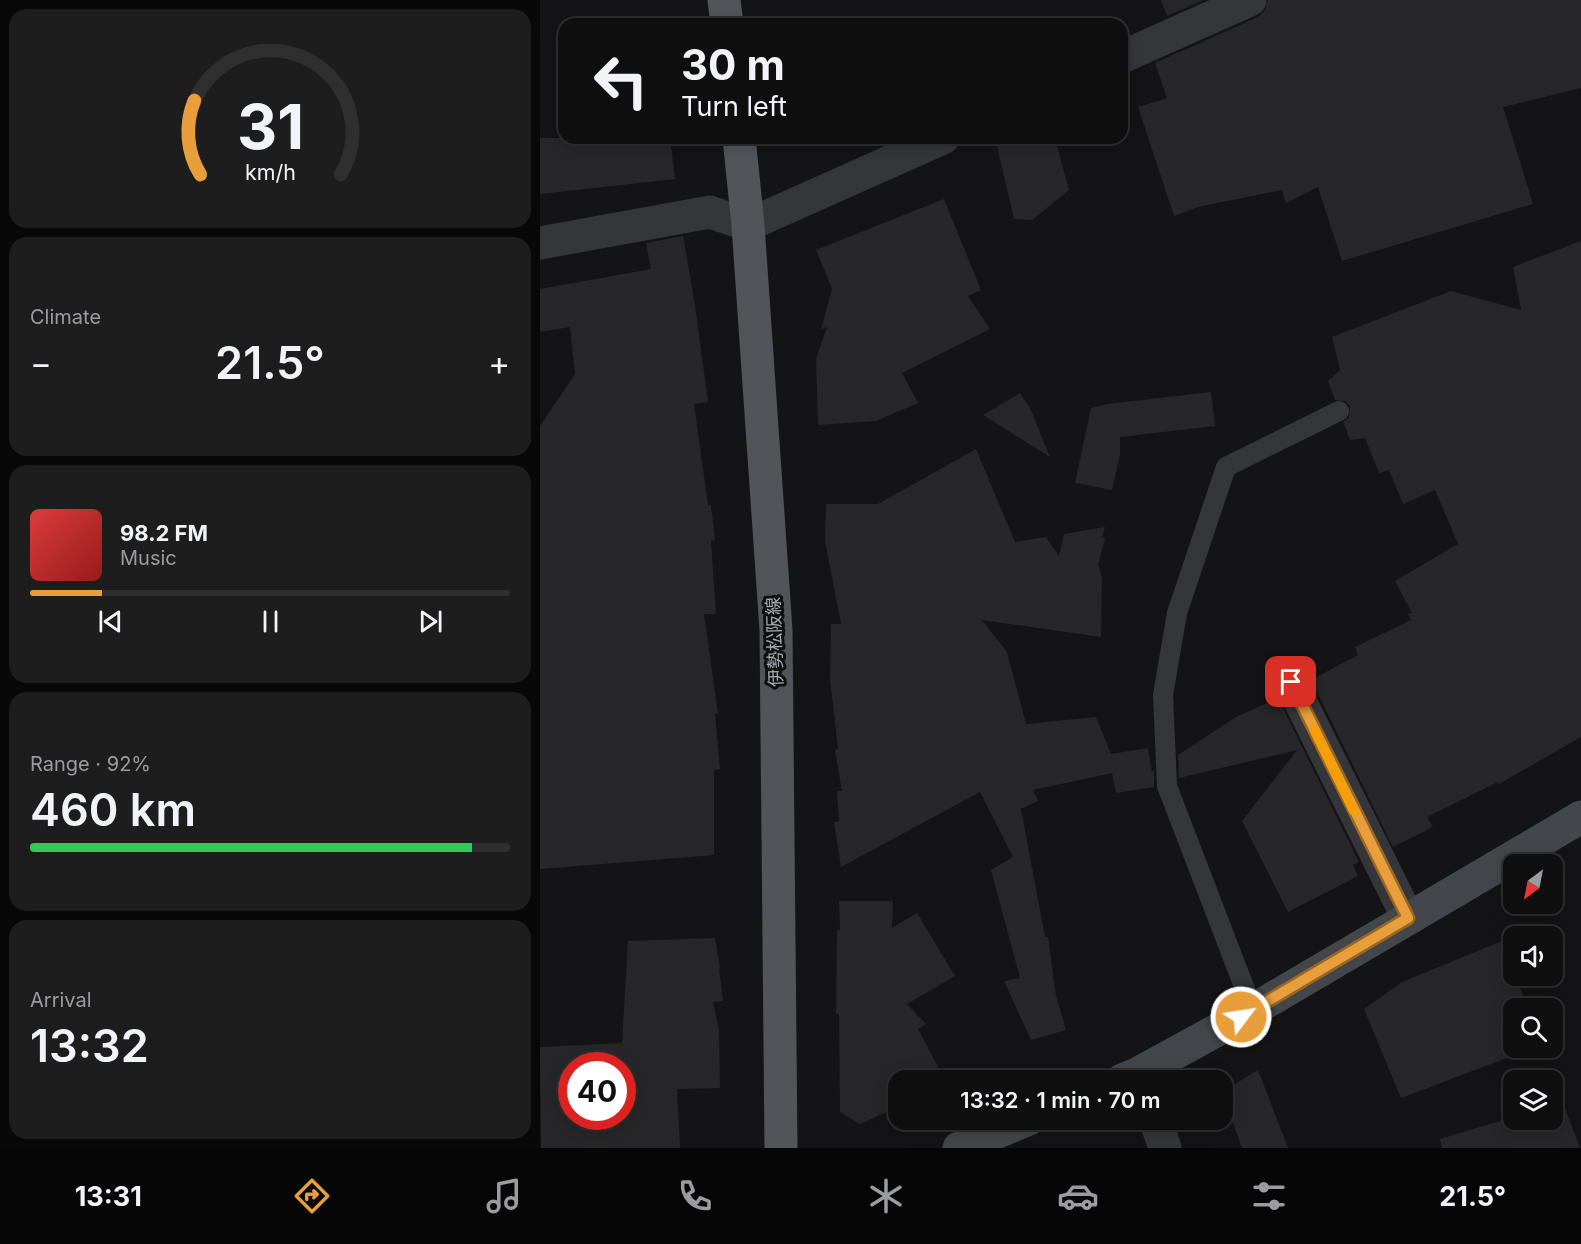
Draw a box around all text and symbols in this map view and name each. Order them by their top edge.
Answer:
text: 30 m [681,39,785,90]
icon: left [582,42,660,120]
text: 31 [236,90,304,165]
text: Turn left [681,90,787,123]
text: km/h [245,160,295,186]
text: Climate [30,305,101,329]
text: 21.5° [215,335,325,390]
text: − [30,343,52,383]
text: + [488,343,510,383]
text: 98.2 FM [120,520,208,546]
text: Music [120,546,177,570]
street label: 伊勢松阪線 [762,597,787,687]
icon: previous [94,605,127,638]
icon: pause [254,605,287,638]
icon: next [414,605,447,638]
pin [1265,656,1316,707]
icon: arrive [1274,665,1307,698]
text: Range · 92% [30,752,151,776]
text: 460 km [30,782,196,837]
north arrow [1503,854,1563,914]
map controls [1503,854,1563,1130]
button: sound [1503,926,1563,986]
position arrow [1209,985,1273,1049]
text: Arrival [30,988,92,1012]
button: search [1503,998,1563,1058]
text: 13:32 [30,1018,149,1073]
speed limit sign: 40 [558,1052,636,1130]
button: layers [1503,1070,1563,1130]
text: 13:32 · 1 min · 70 m [960,1087,1161,1113]
icon: directions [291,1175,333,1217]
icon: music [483,1175,525,1217]
icon: phone [674,1175,716,1217]
icon: climate [865,1175,907,1217]
icon: car [1057,1175,1099,1217]
icon: filters [1248,1175,1290,1217]
text: 13:31 [75,1180,142,1213]
text: 21.5° [1439,1180,1506,1213]

